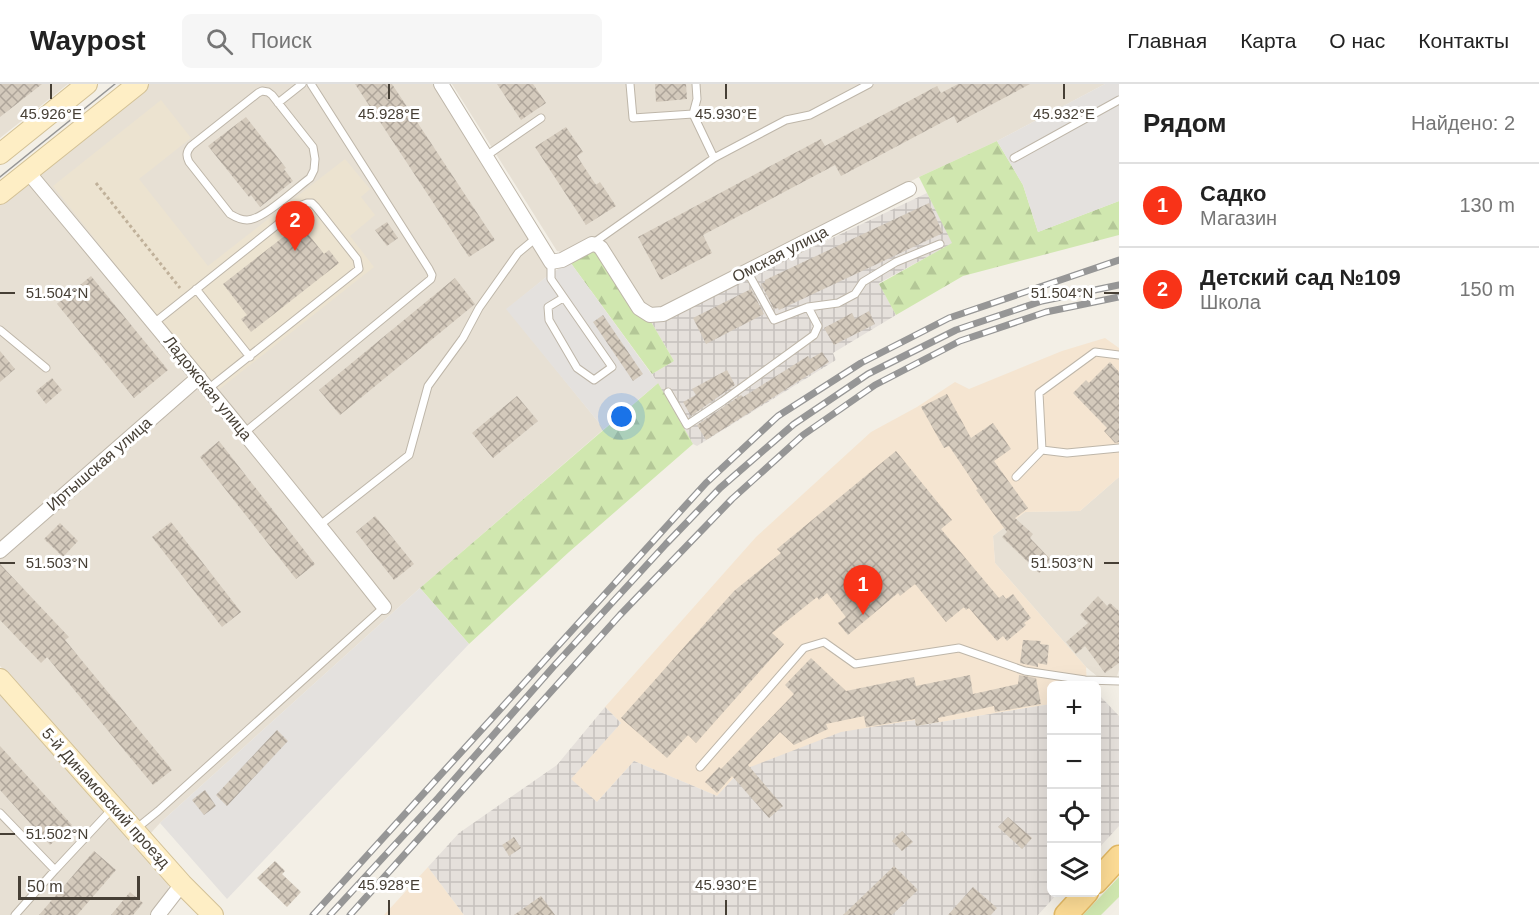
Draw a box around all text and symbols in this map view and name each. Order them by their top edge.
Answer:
search box [182,14,602,68]
text: Waypost [30,25,146,56]
icon: search [203,25,236,58]
text: Поиск [251,28,312,53]
text: Главная [1127,29,1207,52]
text: Карта [1240,29,1296,52]
text: О нас [1329,29,1385,52]
text: Контакты [1418,29,1509,52]
text: 45.926°E [20,105,82,122]
text: 45.928°E [358,105,420,122]
text: 45.930°E [695,105,757,122]
text: 45.932°E [1033,105,1095,122]
text: Рядом [1143,108,1226,138]
text: Найдено: 2 [1411,112,1515,134]
text: Садко [1200,181,1267,206]
text: 1 [1157,194,1168,216]
text: 130 m [1459,194,1515,216]
pin: 2 [276,202,314,251]
text: Магазин [1200,207,1277,229]
street label: Омская улица [729,223,831,285]
text: Детский сад №109 [1200,265,1401,290]
text: 2 [1157,278,1168,300]
text: 150 m [1459,278,1515,300]
text: 51.504°N [26,284,88,301]
text: 51.504°N [1031,284,1093,301]
text: Школа [1200,291,1261,313]
street label: Ладожская улица [161,332,255,444]
your location [607,402,636,431]
street label: Иртышская улица [43,414,155,514]
text: 51.503°N [26,554,88,571]
text: 51.503°N [1031,554,1093,571]
pin: 1 [844,566,882,615]
map controls [1047,681,1101,897]
button: + [1047,681,1101,735]
street label: 5-й Динамовский проезд [39,725,174,872]
button: − [1047,735,1101,789]
button: locate [1047,789,1101,843]
text: 51.502°N [26,825,88,842]
button: layers [1047,843,1101,897]
scale bar [18,873,140,900]
text: 45.928°E [358,876,420,893]
text: 45.930°E [695,876,757,893]
text: 50 m [27,878,63,895]

